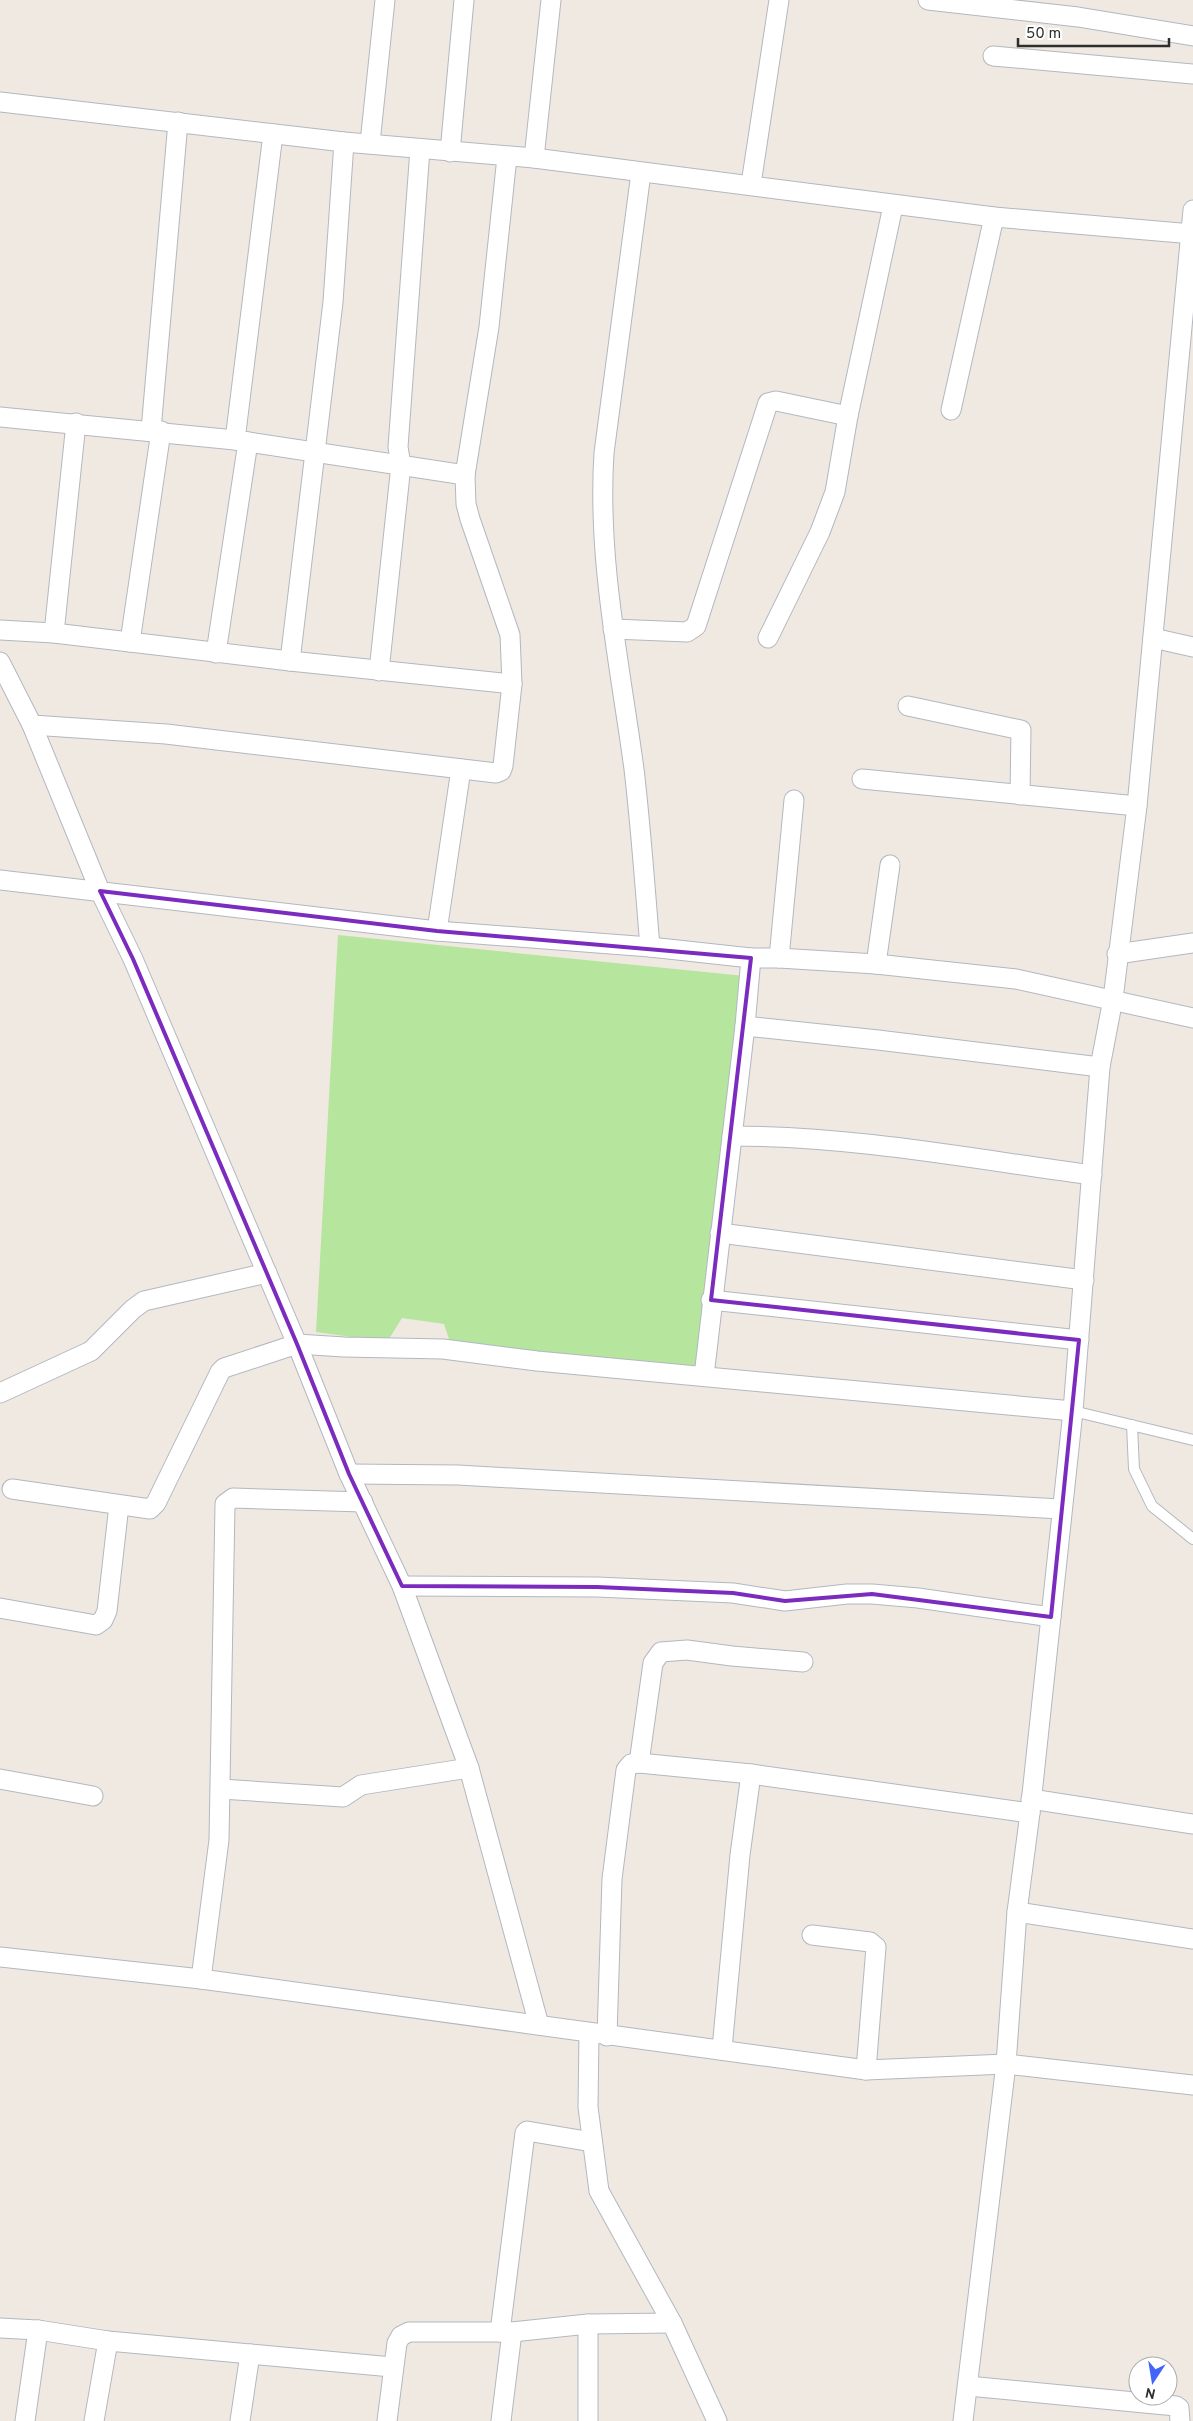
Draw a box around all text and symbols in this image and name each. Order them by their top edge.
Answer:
scale bar [1018,15,1169,47]
text: 50 m [1026,25,1061,44]
north arrow [1128,2356,1178,2406]
text: N [1144,2383,1157,2402]

